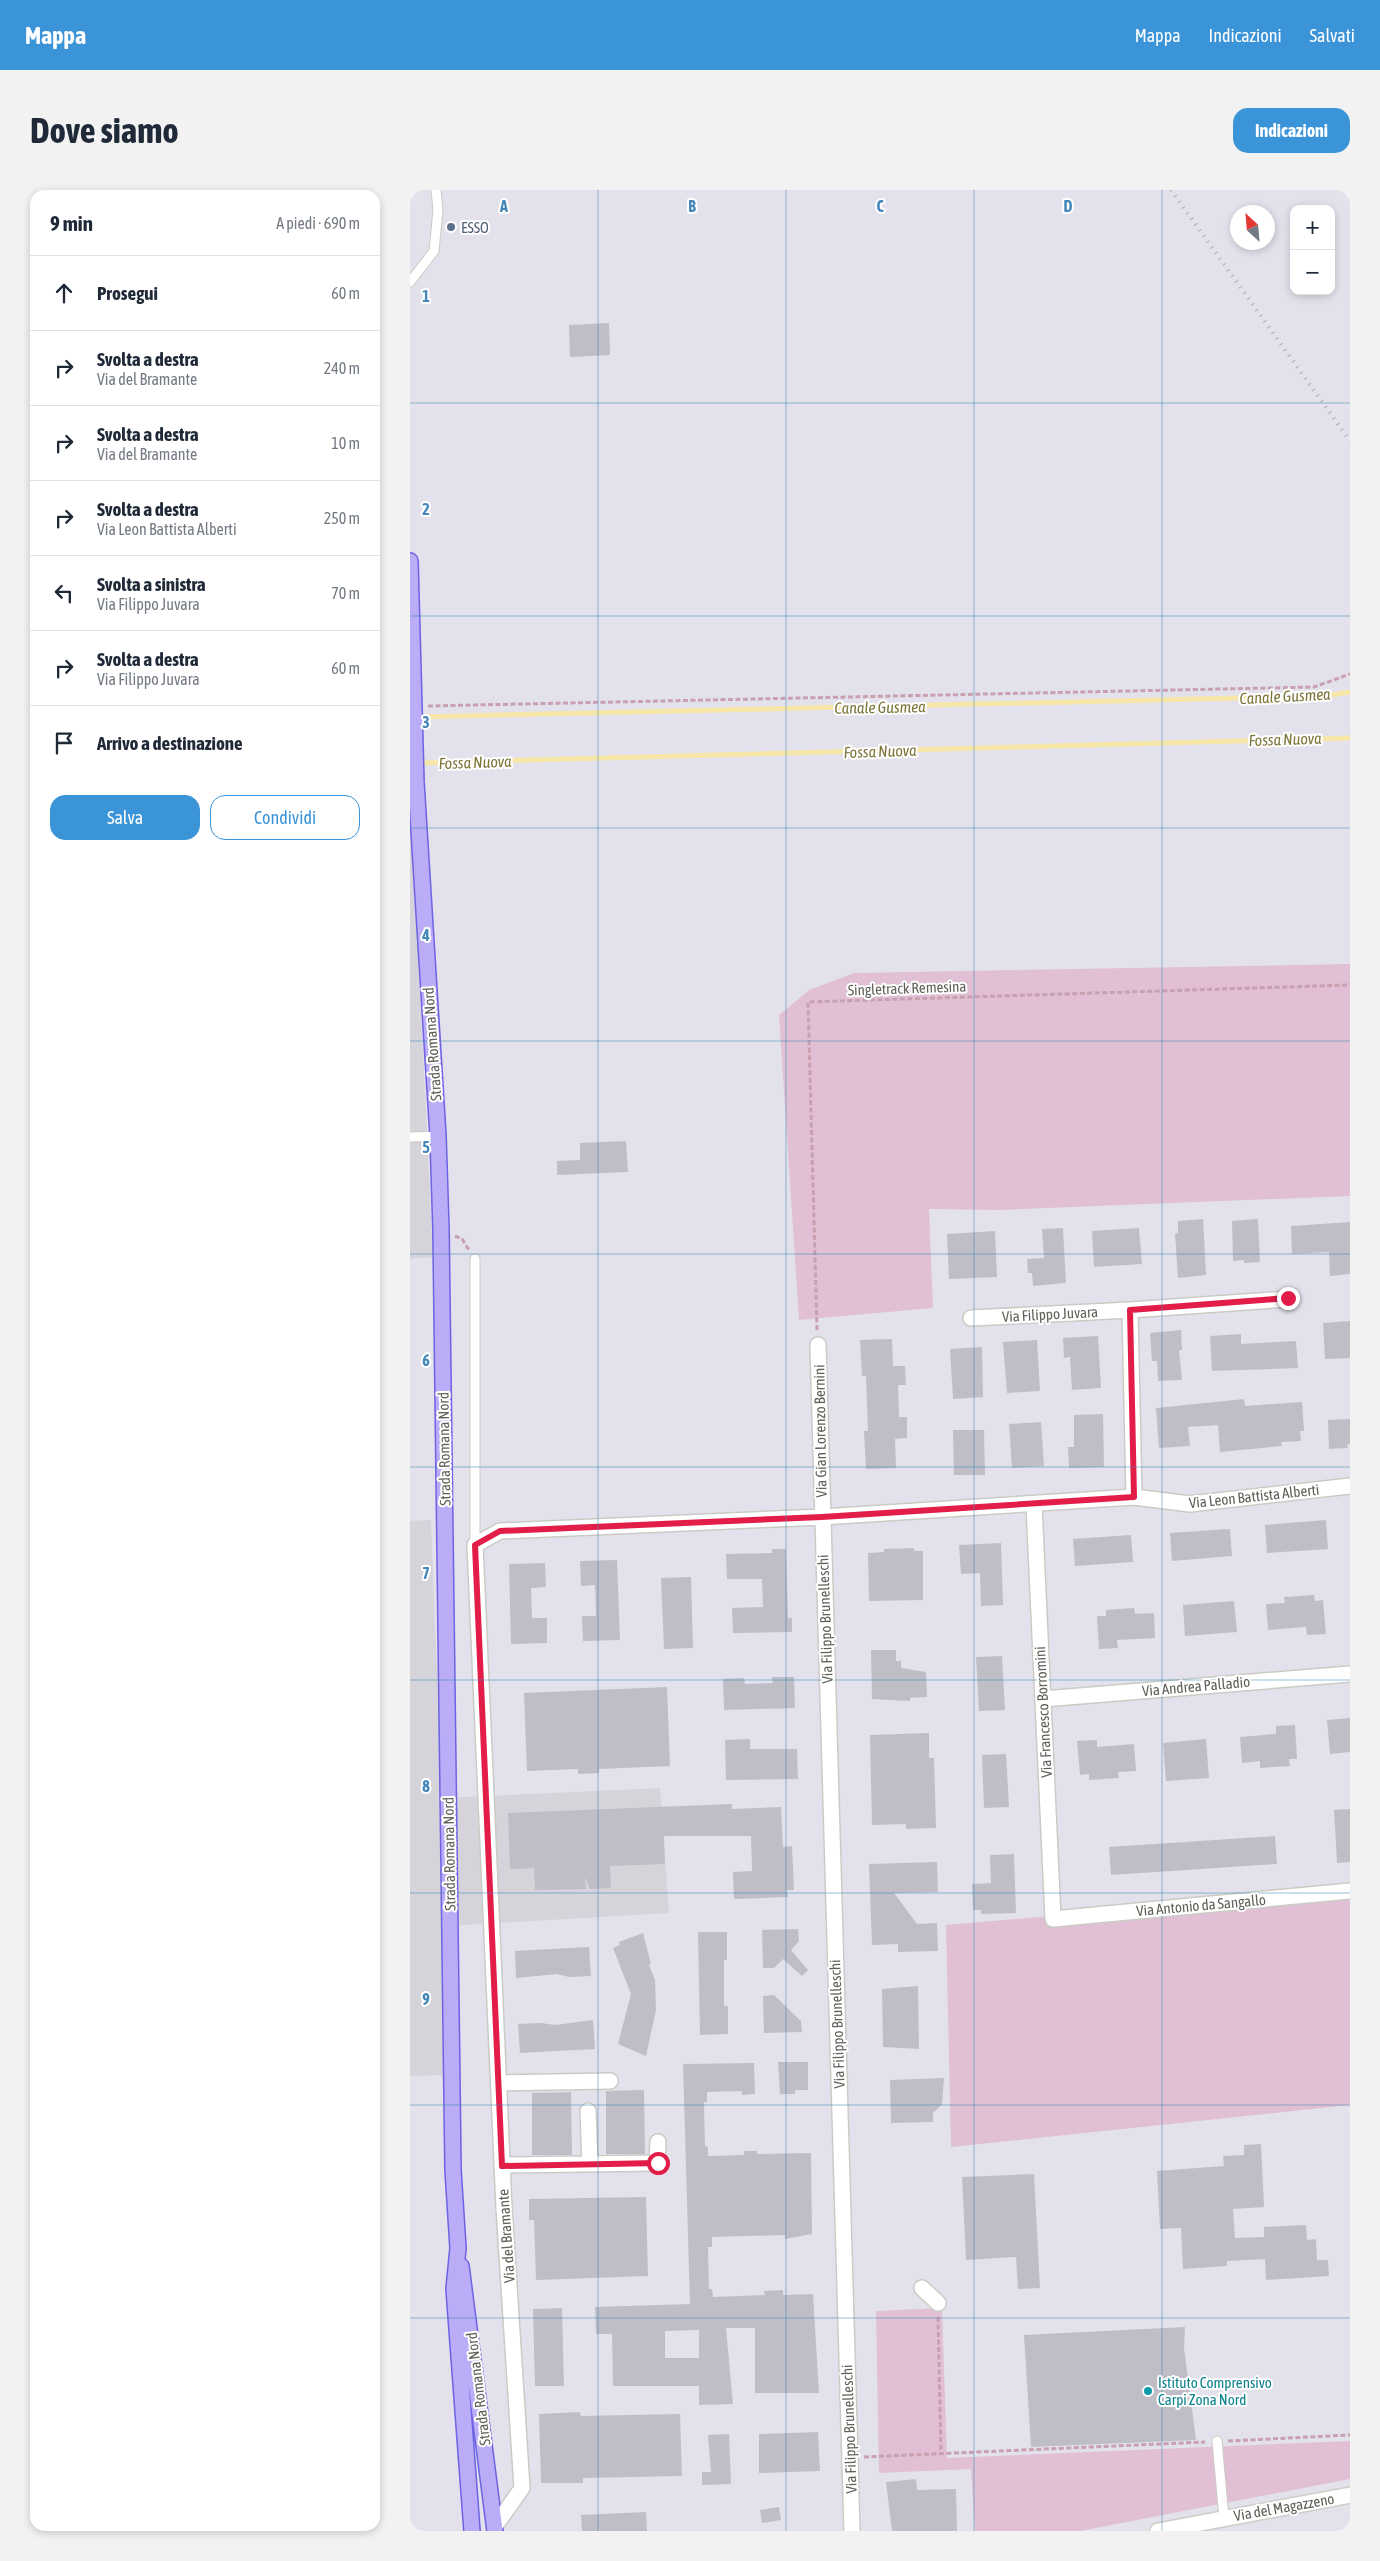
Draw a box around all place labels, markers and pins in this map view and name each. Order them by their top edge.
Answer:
place label: ESSO [461,219,489,236]
marker: ESSO [445,221,457,233]
place label: Istituto Comprensivo Carpi Zona Nord [1158,2374,1272,2408]
marker: Istituto Comprensivo Carpi Zona Nord [1142,2385,1154,2397]

